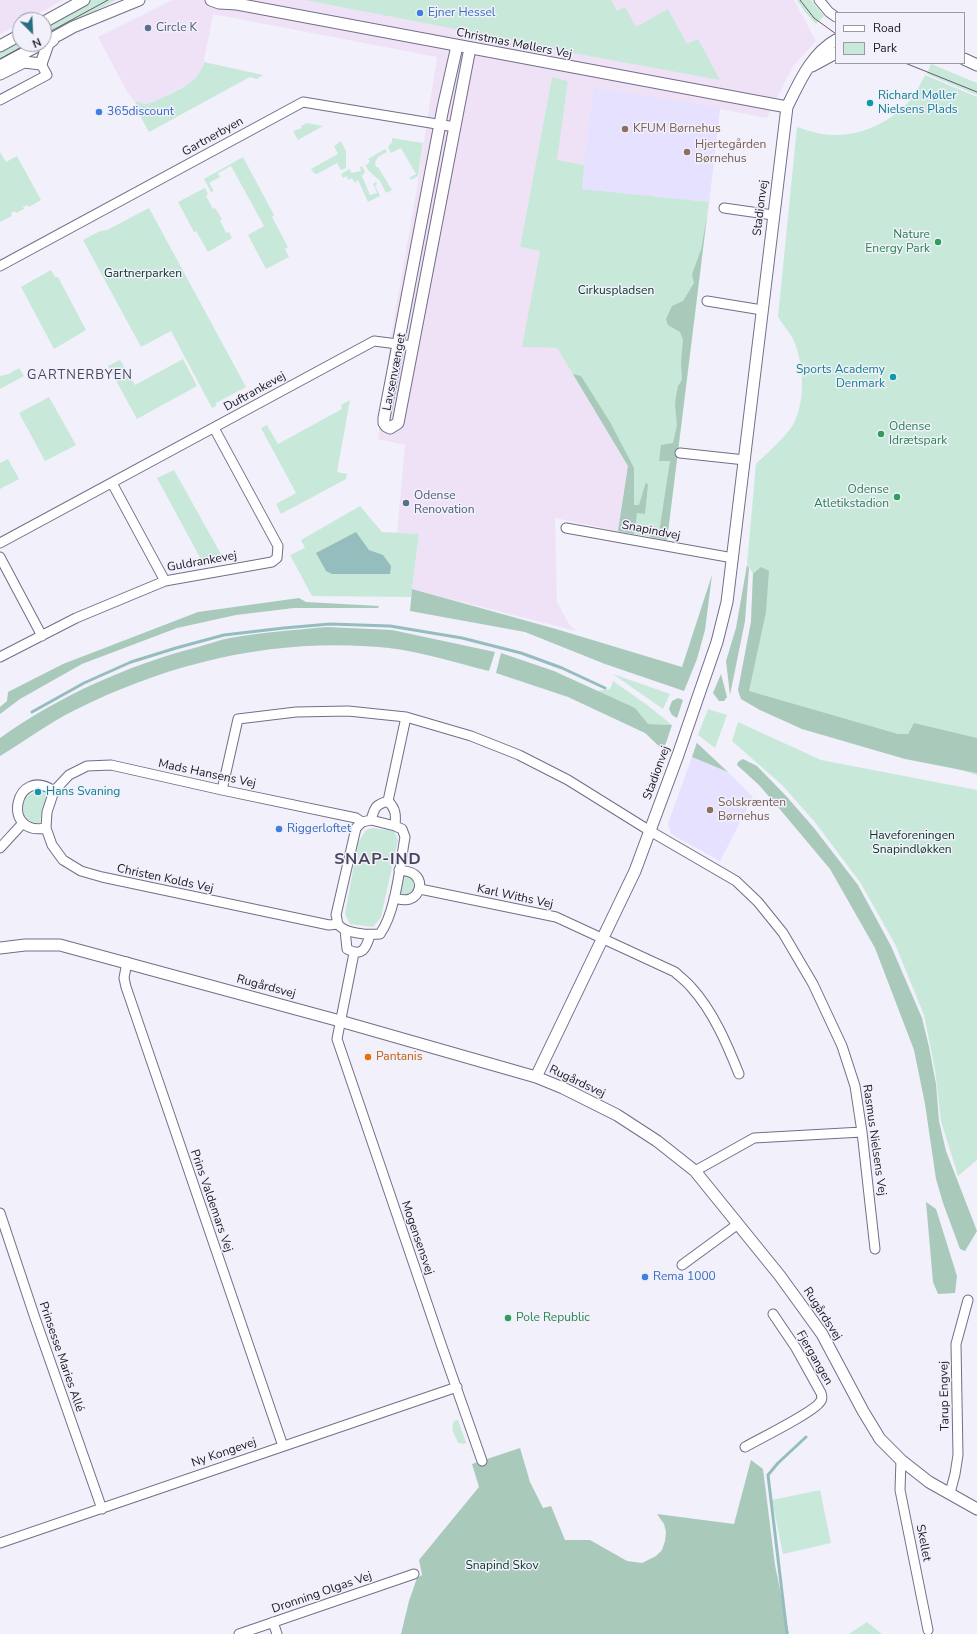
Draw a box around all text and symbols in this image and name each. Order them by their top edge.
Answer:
place label: Ejner Hessel [428,6,495,20]
marker: Ejner Hessel [415,8,425,18]
north arrow [12,12,52,52]
legend [835,12,965,64]
text: Road [873,20,901,36]
place label: Circle K [156,21,197,35]
marker: Circle K [143,23,153,33]
street label: Christmas Møllers Vej [455,26,573,62]
text: N [30,34,43,51]
text: Park [873,40,897,56]
place label: Richard Møller Nielsens Plads [878,89,958,117]
marker: Richard Møller Nielsens Plads [865,98,875,108]
place label: 365discount [107,105,174,119]
marker: 365discount [94,107,104,117]
street label: Gartnerbyen [180,114,246,160]
place label: KFUM Børnehus [633,122,721,136]
marker: KFUM Børnehus [620,124,630,134]
place label: Hjertegården Børnehus [695,138,766,166]
marker: Hjertegården Børnehus [682,147,692,157]
street label: Stadionvej [750,179,772,237]
place label: Nature Energy Park [865,228,930,256]
marker: Nature Energy Park [933,237,943,247]
park label: Gartnerparken [104,267,182,281]
park label: Cirkuspladsen [578,284,654,298]
street label: Lavsenvænget [380,332,410,412]
place label: Sports Academy Denmark [796,363,885,391]
district label: GARTNERBYEN [27,368,133,384]
street label: Duftrankevej [222,369,288,415]
marker: Sports Academy Denmark [888,372,898,382]
place label: Odense Idrætspark [889,420,947,448]
marker: Odense Idrætspark [876,429,886,439]
place label: Odense Atletikstadion [814,483,889,511]
place label: Odense Renovation [414,489,475,517]
marker: Odense Atletikstadion [892,492,902,502]
marker: Odense Renovation [401,498,411,508]
street label: Snapindvej [620,518,682,544]
street label: Guldrankevej [166,549,238,575]
street label: Stadionvej [641,744,673,802]
street label: Mads Hansens Vej [157,757,257,791]
place label: Hans Svaning [46,785,120,799]
marker: Hans Svaning [33,787,43,797]
place label: Solskrænten Børnehus [718,796,786,824]
marker: Solskrænten Børnehus [705,805,715,815]
place label: Riggerloftet [287,822,351,836]
marker: Riggerloftet [274,824,284,834]
park label: Haveforeningen Snapindløkken [869,829,955,857]
district label: SNAP-IND [334,850,422,870]
street label: Christen Kolds Vej [115,862,215,896]
street label: Karl Withs Vej [476,882,554,912]
street label: Rugårdsvej [235,972,297,1002]
place label: Pantanis [376,1050,422,1064]
marker: Pantanis [363,1052,373,1062]
street label: Rugårdsvej [547,1063,607,1101]
street label: Rasmus Nielsens Vej [859,1083,889,1197]
street label: Prins Valdemars Vej [187,1148,235,1254]
street label: Mogensensvej [398,1199,436,1277]
place label: Rema 1000 [653,1270,716,1284]
marker: Rema 1000 [640,1272,650,1282]
street label: Rugårdsvej [800,1285,844,1343]
street label: Prinsesse Maries Allé [35,1300,87,1414]
place label: Pole Republic [516,1311,590,1325]
marker: Pole Republic [503,1313,513,1323]
street label: Fjergangen [793,1328,835,1388]
street label: Tarup Engvej [937,1361,953,1431]
street label: Ny Kongevej [190,1435,258,1471]
street label: Skellet [912,1523,934,1563]
park label: Snapind Skov [465,1559,539,1573]
street label: Dronning Olgas Vej [270,1569,374,1617]

